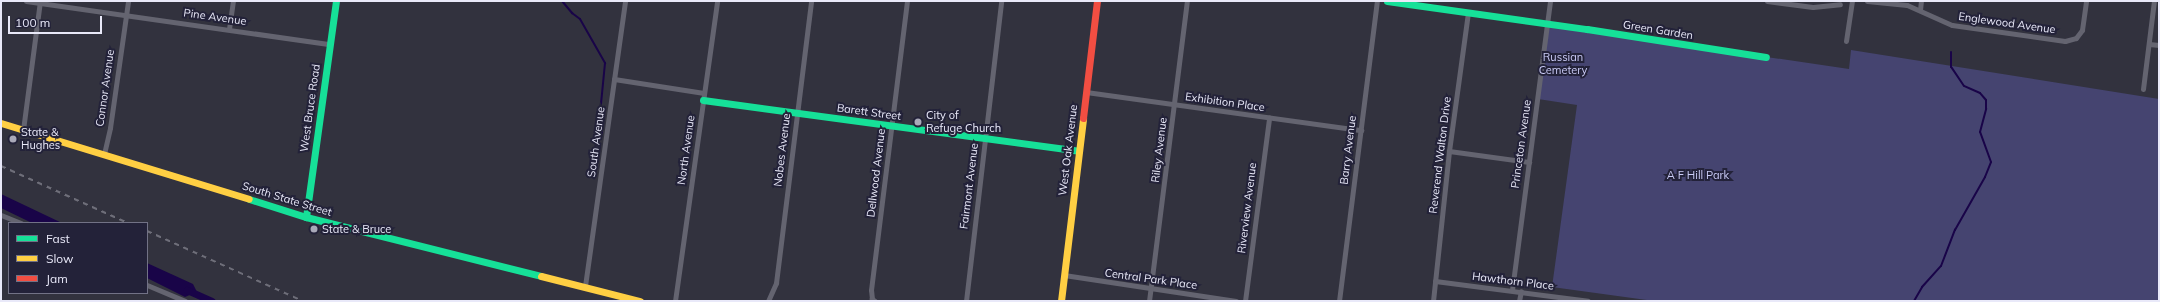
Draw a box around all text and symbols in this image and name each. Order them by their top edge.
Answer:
street label: Pine Avenue [183,6,247,28]
scale bar [10,8,104,34]
street label: Englewood Avenue [1958,10,2056,36]
text: 100 m [15,15,50,30]
street label: Green Garden [1622,18,1694,42]
street label: Connor Avenue [93,49,117,127]
park label: Russian Cemetery [1539,51,1587,77]
street label: West Bruce Road [297,63,323,153]
street label: Exhibition Place [1184,90,1266,114]
street label: Reverend Walton Drive [1426,96,1454,214]
street label: Princeton Avenue [1508,99,1534,189]
street label: Barett Street [836,101,902,123]
street label: West Oak Avenue [1056,104,1080,196]
street label: South Avenue [585,106,607,178]
place label: City of Refuge Church [926,109,1001,135]
street label: Nobes Avenue [771,113,793,187]
street label: North Avenue [675,114,697,186]
street label: Barry Avenue [1337,115,1359,185]
marker: City of Refuge Church [913,117,923,127]
street label: Riley Avenue [1148,117,1170,183]
place label: State & Hughes [21,126,60,152]
street label: Dellwood Avenue [864,128,888,218]
marker: State & Hughes [8,134,18,144]
street label: Fairmont Avenue [957,142,981,230]
street label: Riverview Avenue [1235,162,1259,254]
park label: A F Hill Park [1667,168,1729,182]
street label: South State Street [241,179,333,219]
legend [8,222,148,294]
place label: State & Bruce [322,222,391,236]
marker: State & Bruce [309,224,319,234]
text: Fast [46,231,70,246]
text: Slow [46,251,74,266]
street label: Central Park Place [1104,266,1198,292]
street label: Hawthorn Place [1471,269,1555,293]
text: Jam [46,271,68,286]

